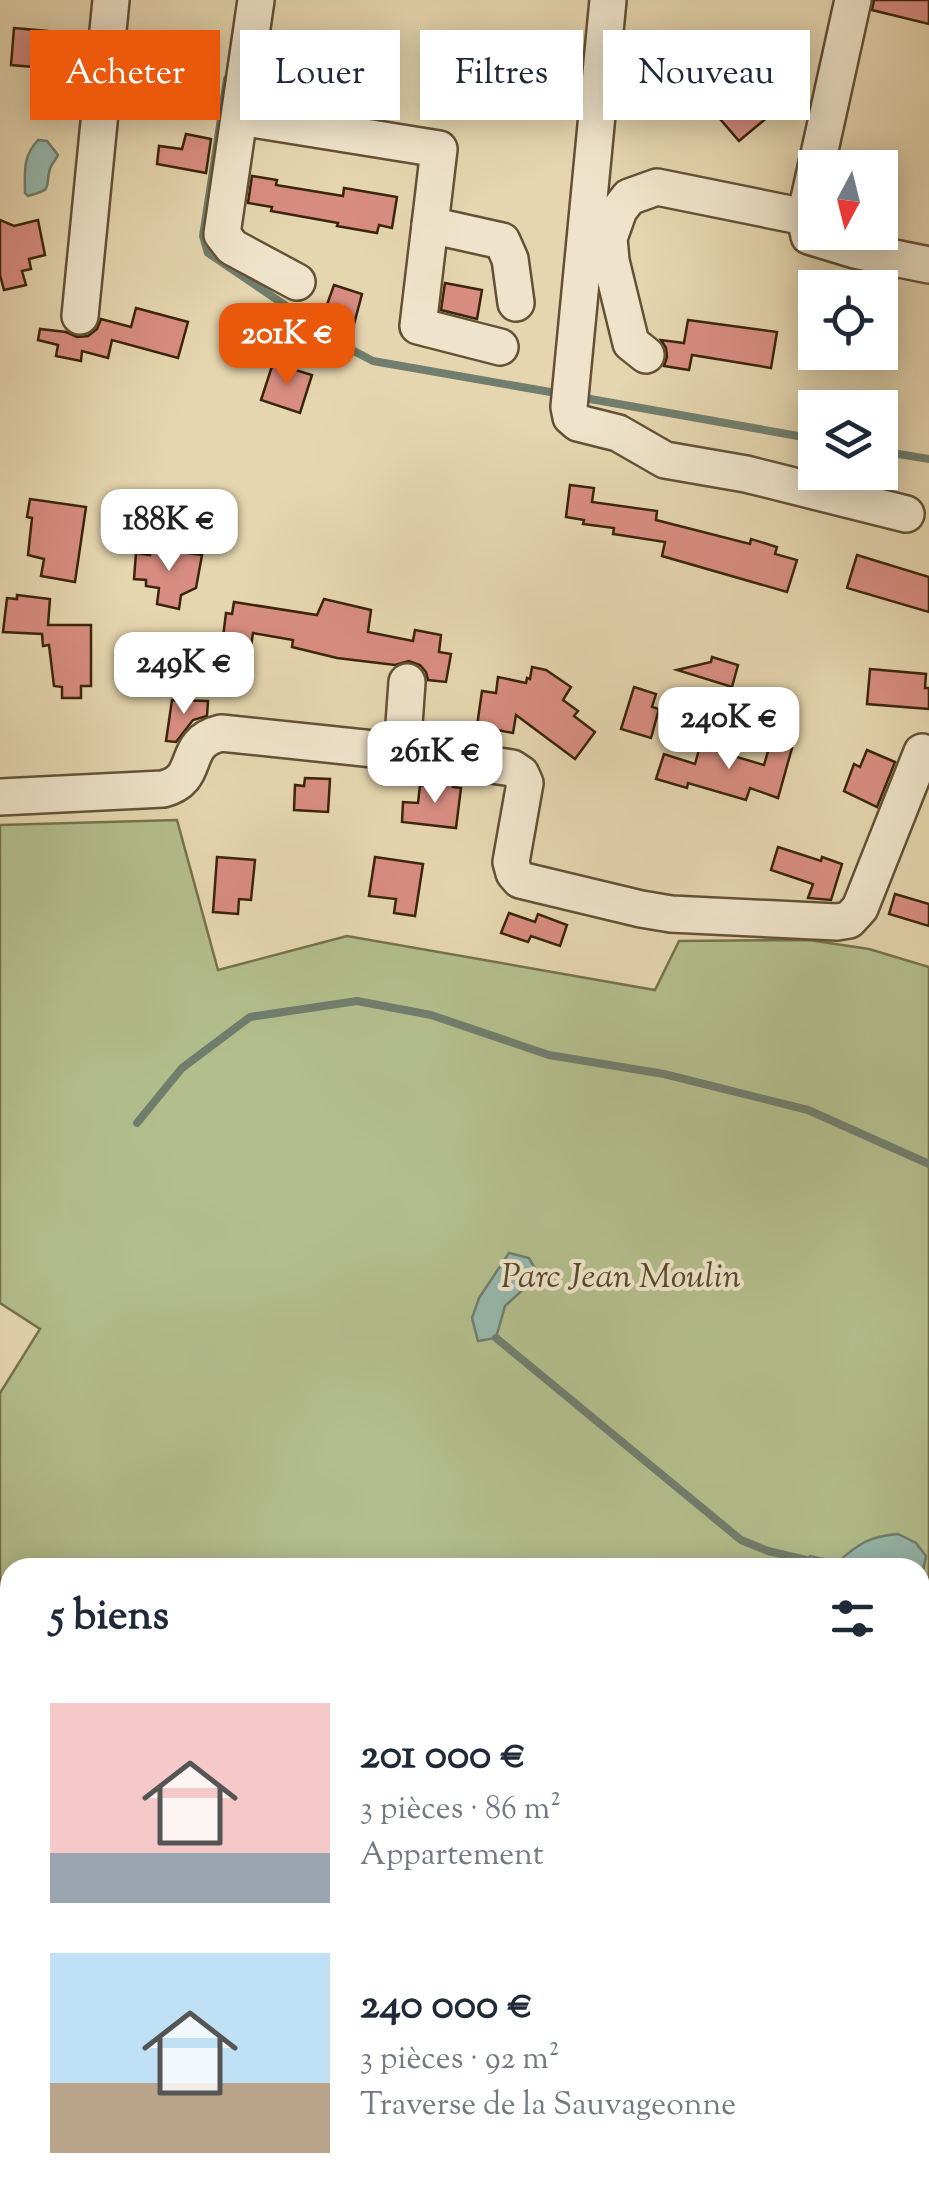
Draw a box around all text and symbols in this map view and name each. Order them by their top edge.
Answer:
chip: Acheter [30,30,220,120]
chip: Louer [240,30,400,120]
chip: Filtres [420,30,583,120]
chip: Nouveau [603,30,810,120]
north arrow [798,150,898,250]
map controls [798,150,898,490]
button: locate [798,270,898,370]
pin: 201K € [206,303,368,388]
text: 201K € [241,312,333,358]
button: layers [798,390,898,490]
pin: 188K € [88,489,250,574]
text: 188K € [123,498,215,544]
pin: 249K € [103,632,265,717]
text: 249K € [136,641,232,687]
pin: 240K € [648,687,810,772]
text: 240K € [680,696,778,742]
pin: 261K € [354,721,516,806]
text: 261K € [389,730,481,776]
park label: Parc Jean Moulin [501,1253,741,1304]
text: 5 biens [50,1588,169,1648]
icon: filters [825,1591,880,1646]
text: 201 000 € [360,1727,526,1787]
icon: home [130,1743,250,1863]
text: 3 pièces · 86 m² [360,1787,561,1833]
text: Appartement [360,1833,544,1879]
text: 240 000 € [360,1977,533,2037]
icon: home [130,1993,250,2113]
text: 3 pièces · 92 m² [360,2037,560,2083]
text: Traverse de la Sauvageonne [360,2083,736,2129]

